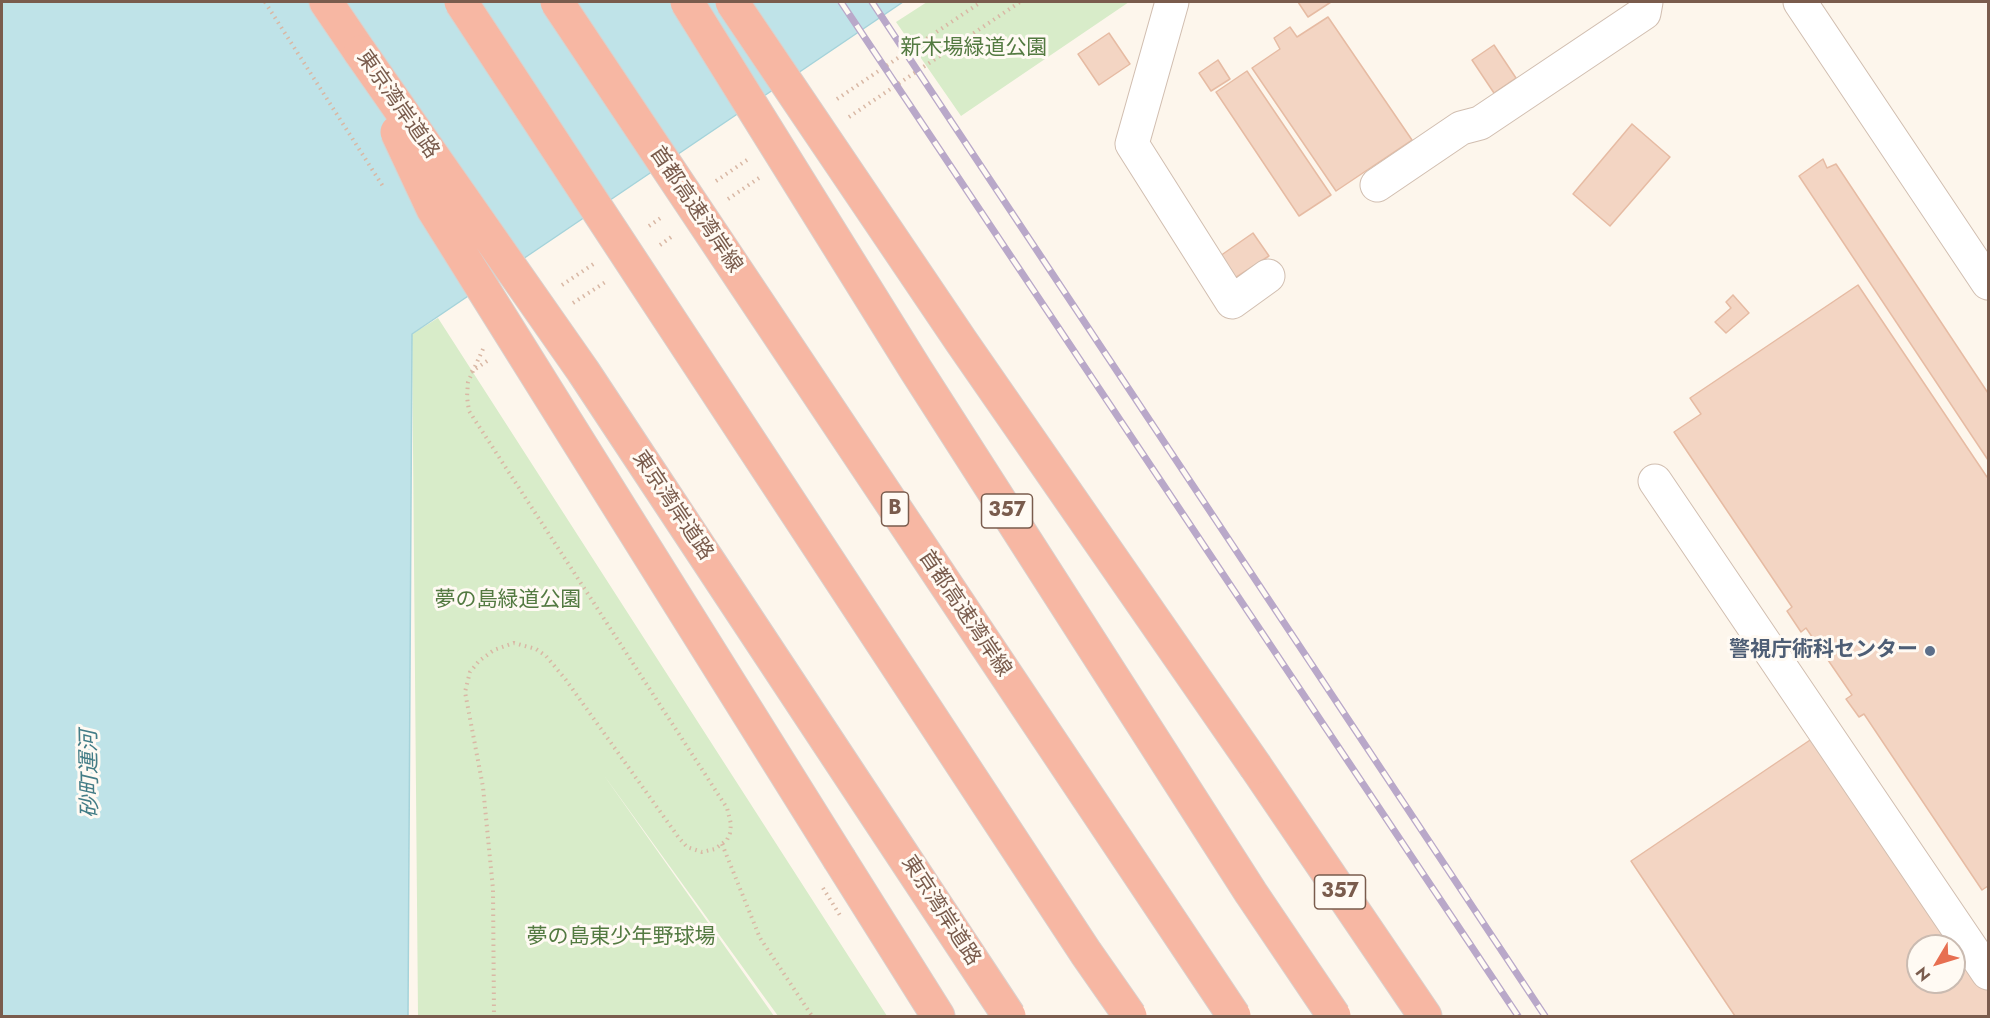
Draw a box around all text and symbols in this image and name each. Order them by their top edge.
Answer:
park label: 新木場緑道公園 [901,36,1047,62]
street label: 東京湾岸道路 [351,46,443,164]
street label: 首都高速湾岸線 [643,142,747,278]
street label: 東京湾岸道路 [626,447,718,565]
road number: B [882,492,908,526]
road number: 357 [982,494,1032,528]
street label: 首都高速湾岸線 [912,546,1016,682]
park label: 夢の島緑道公園 [435,588,581,614]
place label: 警視庁術科センター [1729,638,1918,664]
marker: 警視庁術科センター [1923,644,1937,658]
water label: 砂町運河 [77,730,105,818]
street label: 東京湾岸道路 [895,851,985,971]
road number: 357 [1314,875,1366,909]
park label: 夢の島東少年野球場 [527,925,715,951]
north arrow [1906,934,1966,994]
text: N [1910,962,1936,986]

